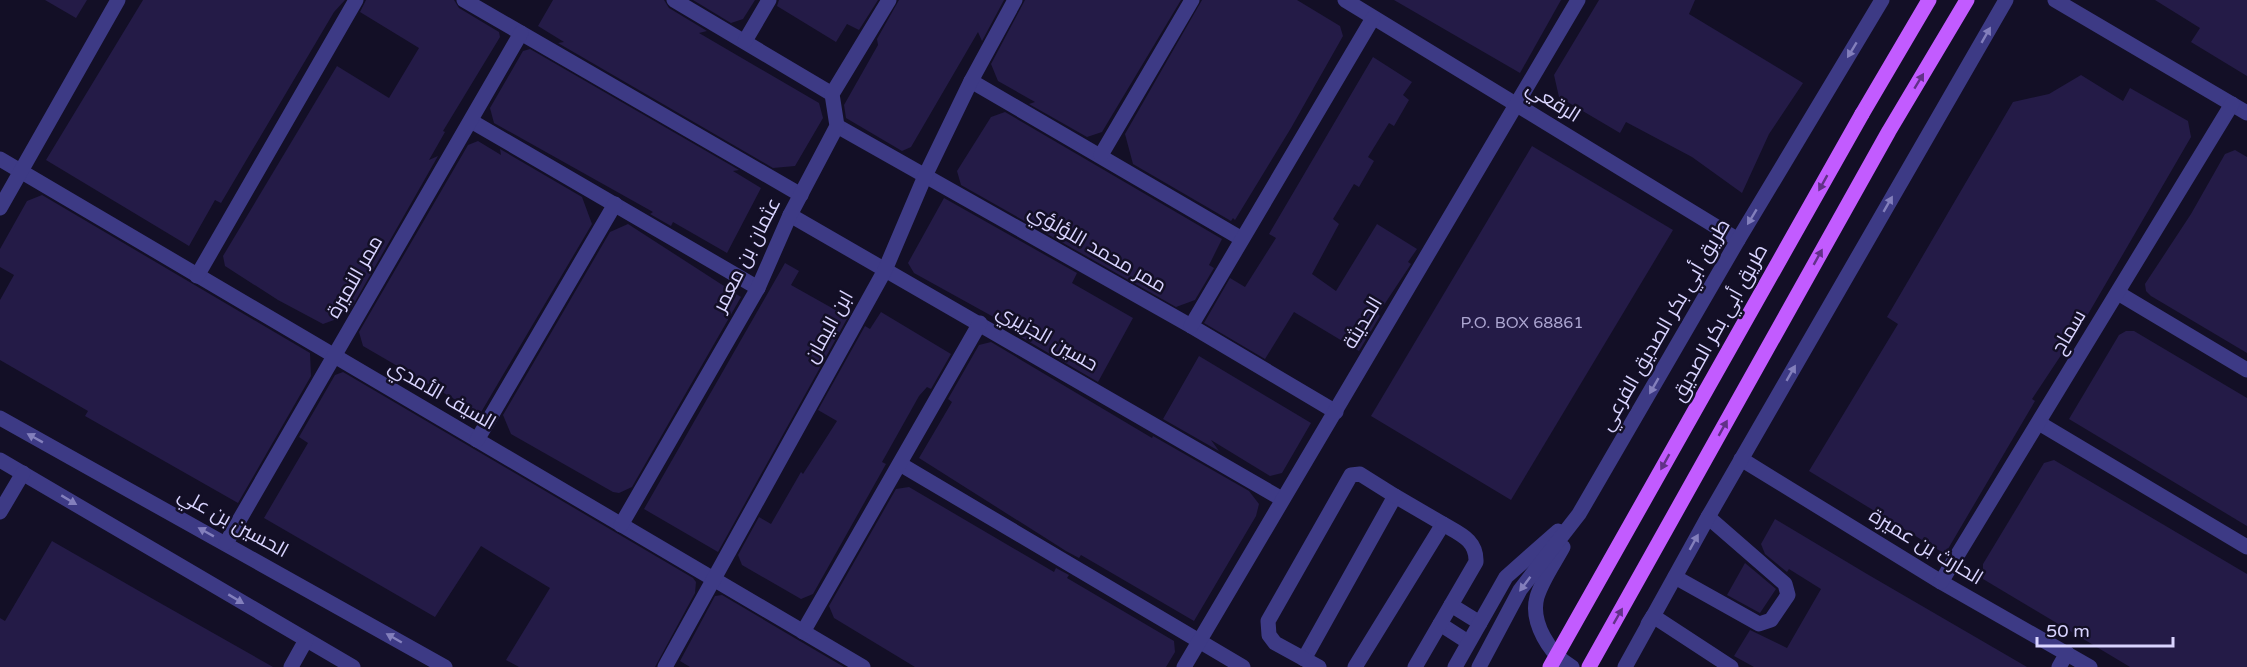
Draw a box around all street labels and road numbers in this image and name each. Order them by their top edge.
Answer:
street label: الرقعي [1520,76,1585,130]
street label: عثمان بن معمر [707,194,786,317]
street label: ممر محمد اللؤلؤي [1022,200,1170,301]
street label: طريق أبي بكر الصديق الفرعي [1594,214,1738,437]
street label: ممر النميرة [322,231,388,323]
street label: طريق أبي بكر الصديق [1666,240,1776,407]
street label: ابن اليمان [799,286,859,368]
street label: الحديثة [1338,293,1388,353]
street label: حسين الجزيري [990,299,1102,379]
street label: سماح [2046,305,2092,359]
street label: السيف الأمدي [383,355,500,438]
street label: الحسين بن علي [172,483,292,566]
street label: الحارث بن عميرة [1865,504,1987,590]

